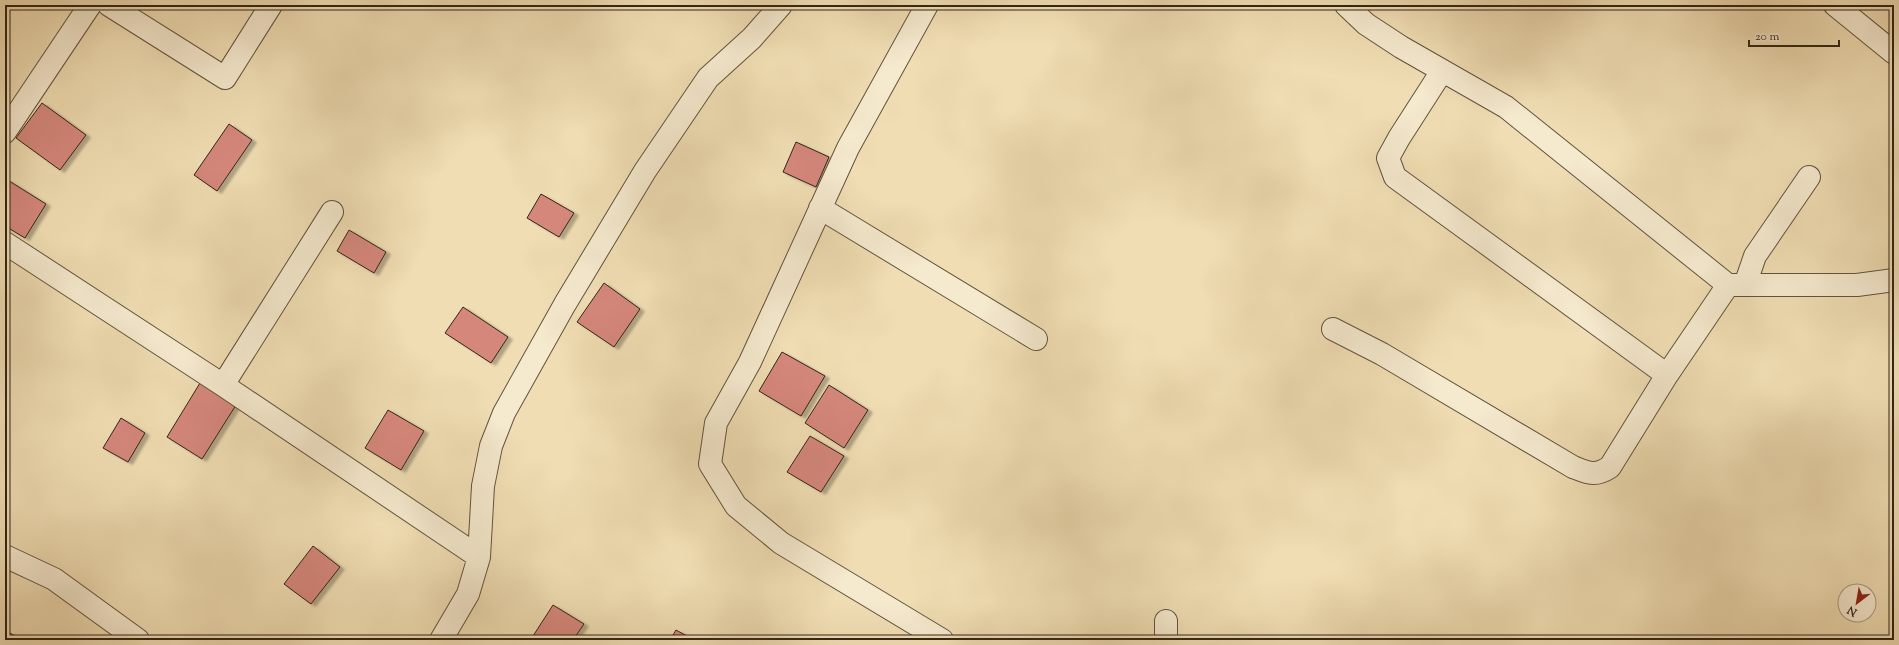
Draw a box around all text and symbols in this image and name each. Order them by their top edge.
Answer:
scale bar [1749,22,1839,48]
text: 20 m [1755,28,1780,46]
north arrow [1837,583,1877,623]
text: N [1844,601,1861,620]

